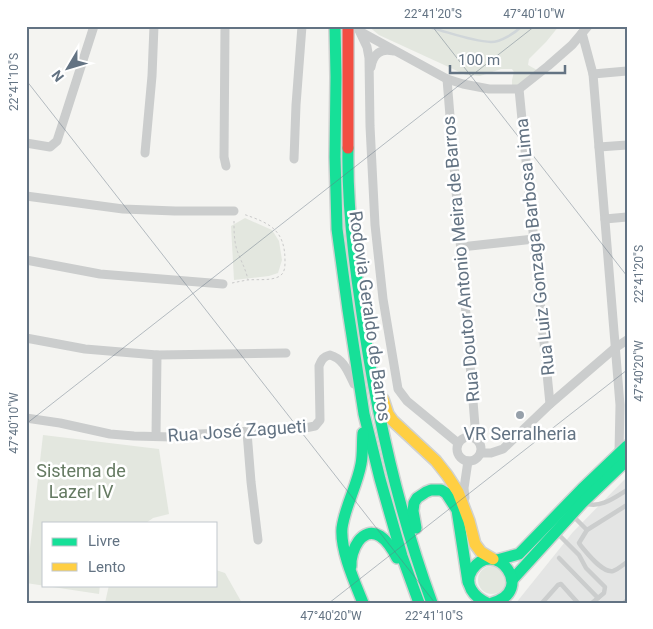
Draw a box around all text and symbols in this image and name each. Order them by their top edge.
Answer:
text: 22°41'20"S [404,7,462,21]
text: 47°40'10"W [503,7,565,21]
north arrow [42,42,92,92]
scale bar [450,42,566,74]
text: 100 m [458,51,500,69]
text: 22°41'10"S [7,53,21,111]
text: N [48,67,67,85]
street label: Rua Doutor Antonio Meira de Barros [438,115,483,403]
street label: Rua Luiz Gonzaga Barbosa Lima [511,117,558,377]
street label: Rodovia Geraldo de Barros [345,209,396,423]
text: 22°41'20"S [632,245,646,303]
text: 47°40'20"W [632,340,646,402]
text: 47°40'10"W [7,392,21,454]
marker: VR Serralheria [514,409,526,421]
street label: Rua José Zagueti [167,415,307,446]
place label: VR Serralheria [464,423,577,444]
park label: Sistema de Lazer IV [36,460,126,502]
legend [42,522,218,586]
text: Livre [88,532,120,550]
text: Lento [88,558,126,576]
text: 47°40'20"W [300,609,362,623]
text: 22°41'10"S [405,609,463,623]

